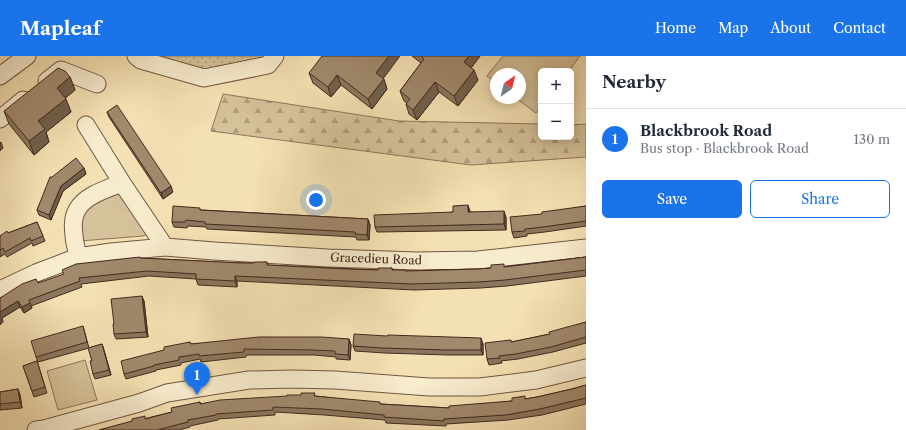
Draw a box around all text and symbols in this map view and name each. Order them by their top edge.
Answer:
text: Mapleaf [20,17,101,40]
text: Home [655,19,696,37]
text: Map [718,19,748,37]
text: About [770,19,811,37]
text: Contact [833,19,886,37]
north arrow [490,68,526,104]
map controls [538,68,574,140]
button: + [538,68,574,104]
text: Nearby [602,72,666,92]
button: − [538,104,574,140]
text: Blackbrook Road [640,121,772,140]
text: 1 [612,131,618,147]
text: 130 m [854,131,890,147]
text: Bus stop · Blackbrook Road [640,140,809,156]
button: Save [602,180,742,218]
button: Share [750,180,890,218]
your location [306,190,326,210]
street label: Gracedieu Road [330,249,423,268]
pin: 1 [184,362,210,395]

